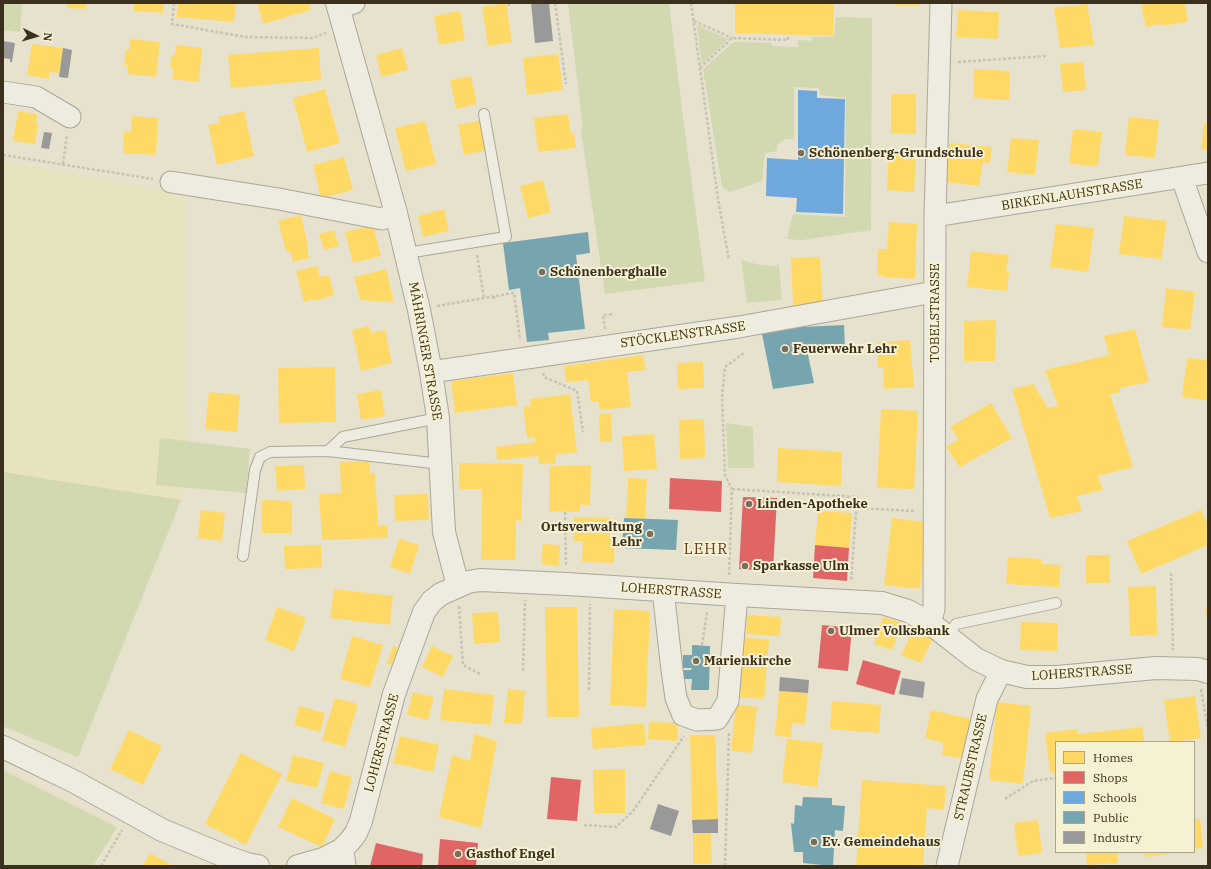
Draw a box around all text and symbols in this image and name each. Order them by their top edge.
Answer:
north arrow [16,16,56,56]
text: N [41,32,55,42]
place label: Schönenberg-Grundschule [809,145,983,161]
marker: Schönenberg-Grundschule [796,148,806,158]
street label: BIRKENLAUHSTRASSE [1000,176,1144,214]
street label: TOBELSTRASSE [927,263,943,363]
place label: Schönenberghalle [550,264,667,280]
marker: Schönenberghalle [537,267,547,277]
street label: MÄHRINGER STRASSE [405,280,445,422]
street label: STÖCKLENSTRASSE [619,318,747,352]
place label: Feuerwehr Lehr [793,341,897,357]
marker: Feuerwehr Lehr [780,344,790,354]
place label: Linden-Apotheke [757,496,868,512]
marker: Linden-Apotheke [744,499,754,509]
place label: Ortsverwaltung Lehr [541,519,642,550]
marker: Ortsverwaltung Lehr [645,529,655,539]
district label: LEHR [684,541,728,559]
place label: Sparkasse Ulm [753,558,849,574]
marker: Sparkasse Ulm [740,561,750,571]
street label: LOHERSTRASSE [620,580,722,602]
place label: Ulmer Volksbank [839,623,949,639]
marker: Ulmer Volksbank [826,626,836,636]
place label: Marienkirche [704,653,791,669]
marker: Marienkirche [691,656,701,666]
street label: LOHERSTRASSE [1031,662,1133,684]
street label: LOHERSTRASSE [361,692,403,794]
street label: STRAUBSTRASSE [951,712,991,822]
legend [1055,741,1195,853]
text: Homes [1093,750,1133,765]
text: Shops [1093,770,1128,785]
text: Schools [1093,790,1137,805]
text: Public [1093,810,1129,825]
text: Industry [1093,830,1142,845]
place label: Ev. Gemeindehaus [822,834,940,850]
marker: Ev. Gemeindehaus [809,837,819,847]
place label: Gasthof Engel [466,846,555,862]
marker: Gasthof Engel [453,849,463,859]

